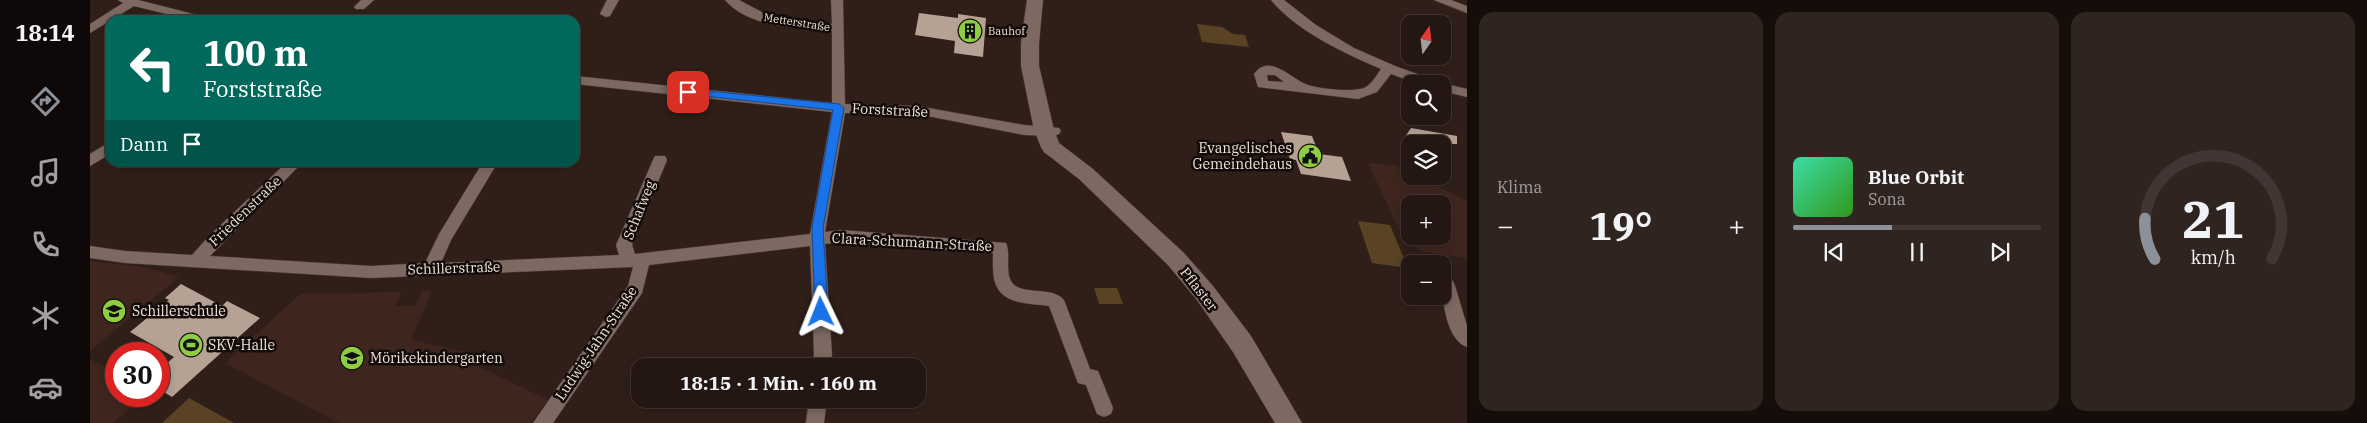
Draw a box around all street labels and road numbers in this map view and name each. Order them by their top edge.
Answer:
street label: Metterstraße [763,10,831,34]
street label: Forststraße [852,99,928,121]
street label: Friedenstraße [205,172,285,250]
street label: Schafweg [619,177,659,242]
street label: Clara-Schumann-Straße [831,229,993,255]
street label: Schillerstraße [407,257,501,279]
street label: Pflaster [1176,264,1222,315]
street label: Ludwig-Jahn-Straße [551,283,641,403]

